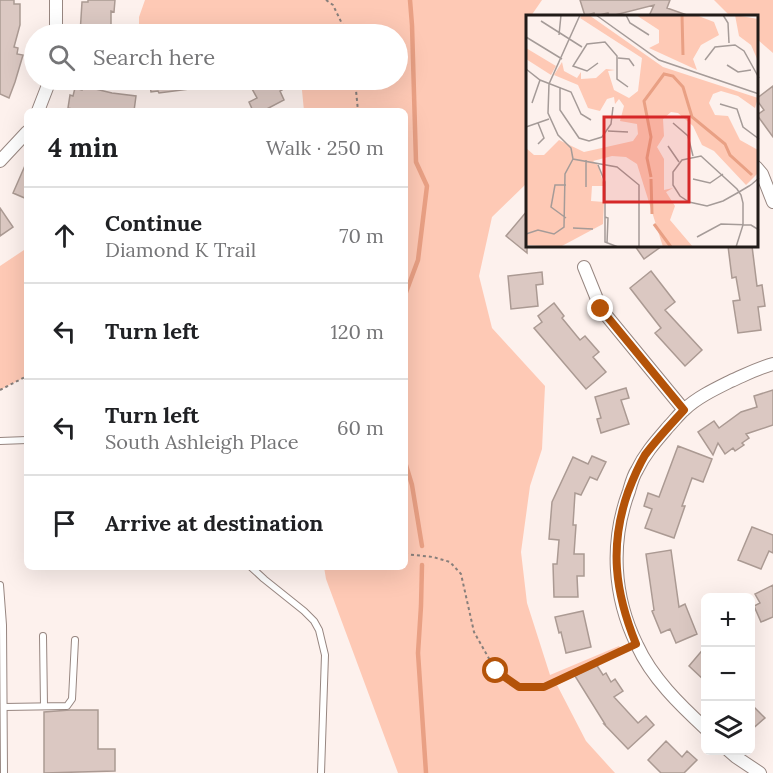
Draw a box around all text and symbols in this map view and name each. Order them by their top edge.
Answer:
inset map [526,15,758,248]
search box [24,24,408,90]
icon: search [45,41,78,74]
text: Search here [93,43,215,71]
text: 4 min [48,131,118,164]
text: Walk · 250 m [266,135,384,160]
text: Continue [105,209,202,237]
icon: ahead [48,219,81,252]
text: 70 m [339,223,384,248]
text: Diamond K Trail [105,237,256,262]
route end [587,295,613,321]
icon: left [48,315,81,348]
text: Turn left [105,317,199,345]
text: 120 m [330,319,384,344]
text: Turn left [105,401,199,429]
icon: left [48,411,81,444]
text: 60 m [337,415,384,440]
text: South Ashleigh Place [105,429,299,454]
icon: arrive [48,507,81,540]
text: Arrive at destination [105,509,323,537]
map controls [701,593,755,755]
button: + [701,593,755,647]
button: − [701,647,755,701]
route start [482,657,508,683]
button: layers [701,701,755,755]

